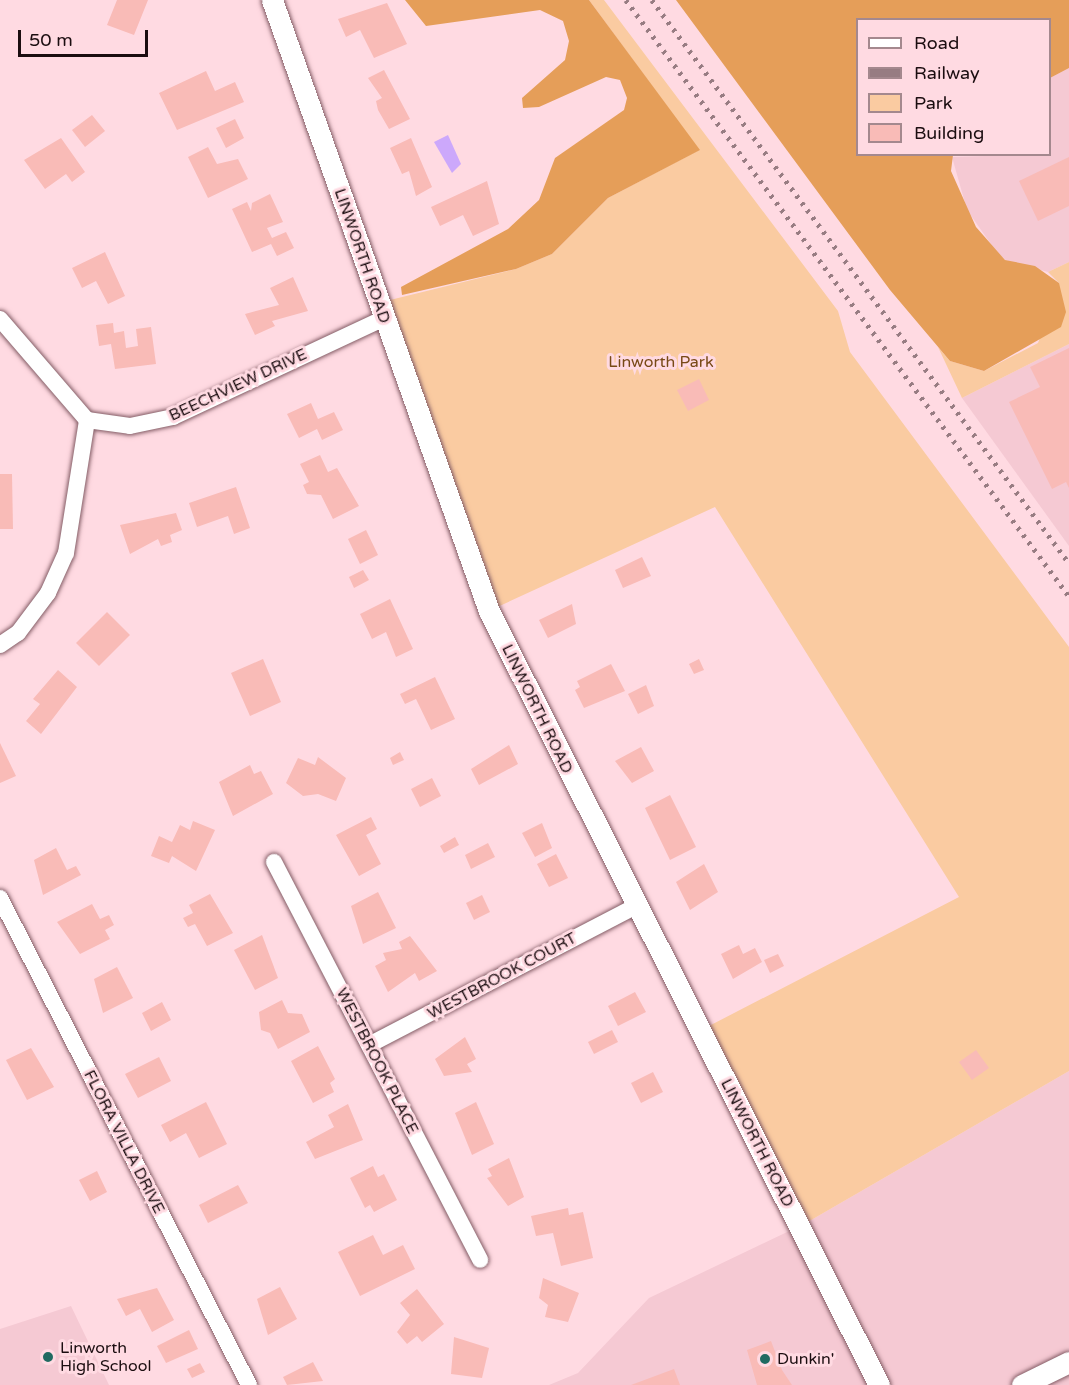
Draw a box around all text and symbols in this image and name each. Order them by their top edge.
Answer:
scale bar [21,18,152,56]
legend [856,18,1051,156]
text: 50 m [29,29,73,51]
text: Road [914,32,959,54]
text: Railway [914,62,980,84]
text: Park [914,92,952,114]
text: Building [914,122,984,144]
street label: LINWORTH ROAD [330,186,394,326]
street label: BEECHVIEW DRIVE [166,345,310,425]
park label: Linworth Park [608,352,714,372]
street label: LINWORTH ROAD [497,641,577,777]
street label: WESTBROOK COURT [424,929,580,1023]
street label: WESTBROOK PLACE [332,985,422,1137]
street label: FLORA VILLA DRIVE [79,1067,169,1217]
street label: LINWORTH ROAD [716,1076,798,1210]
place label: Linworth High School [60,1338,151,1376]
place label: Dunkin' [777,1349,834,1369]
marker: Linworth High School [41,1350,55,1364]
marker: Dunkin' [758,1352,772,1366]

